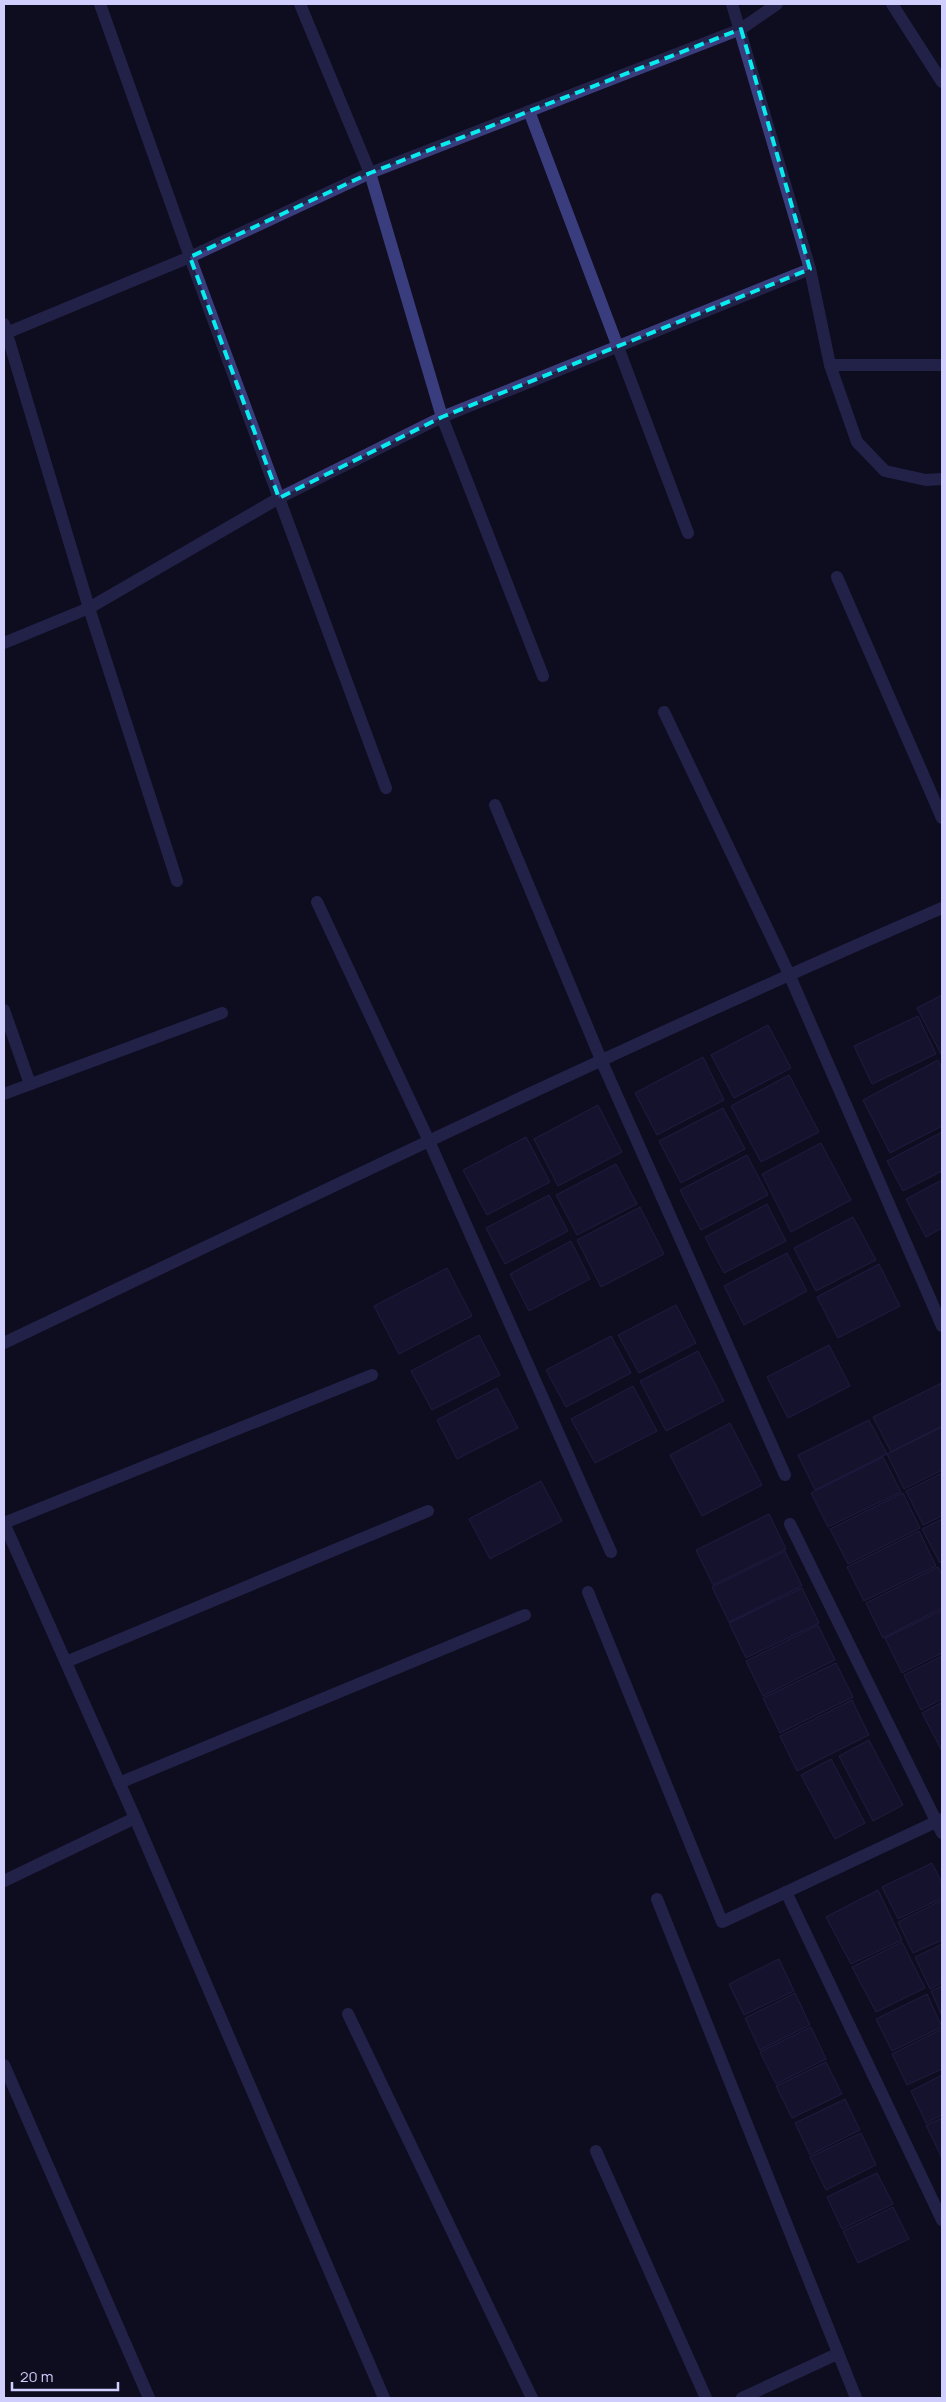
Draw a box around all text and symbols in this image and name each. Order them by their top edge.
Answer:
scale bar [12,2360,119,2392]
text: 20 m [20,2366,53,2387]

